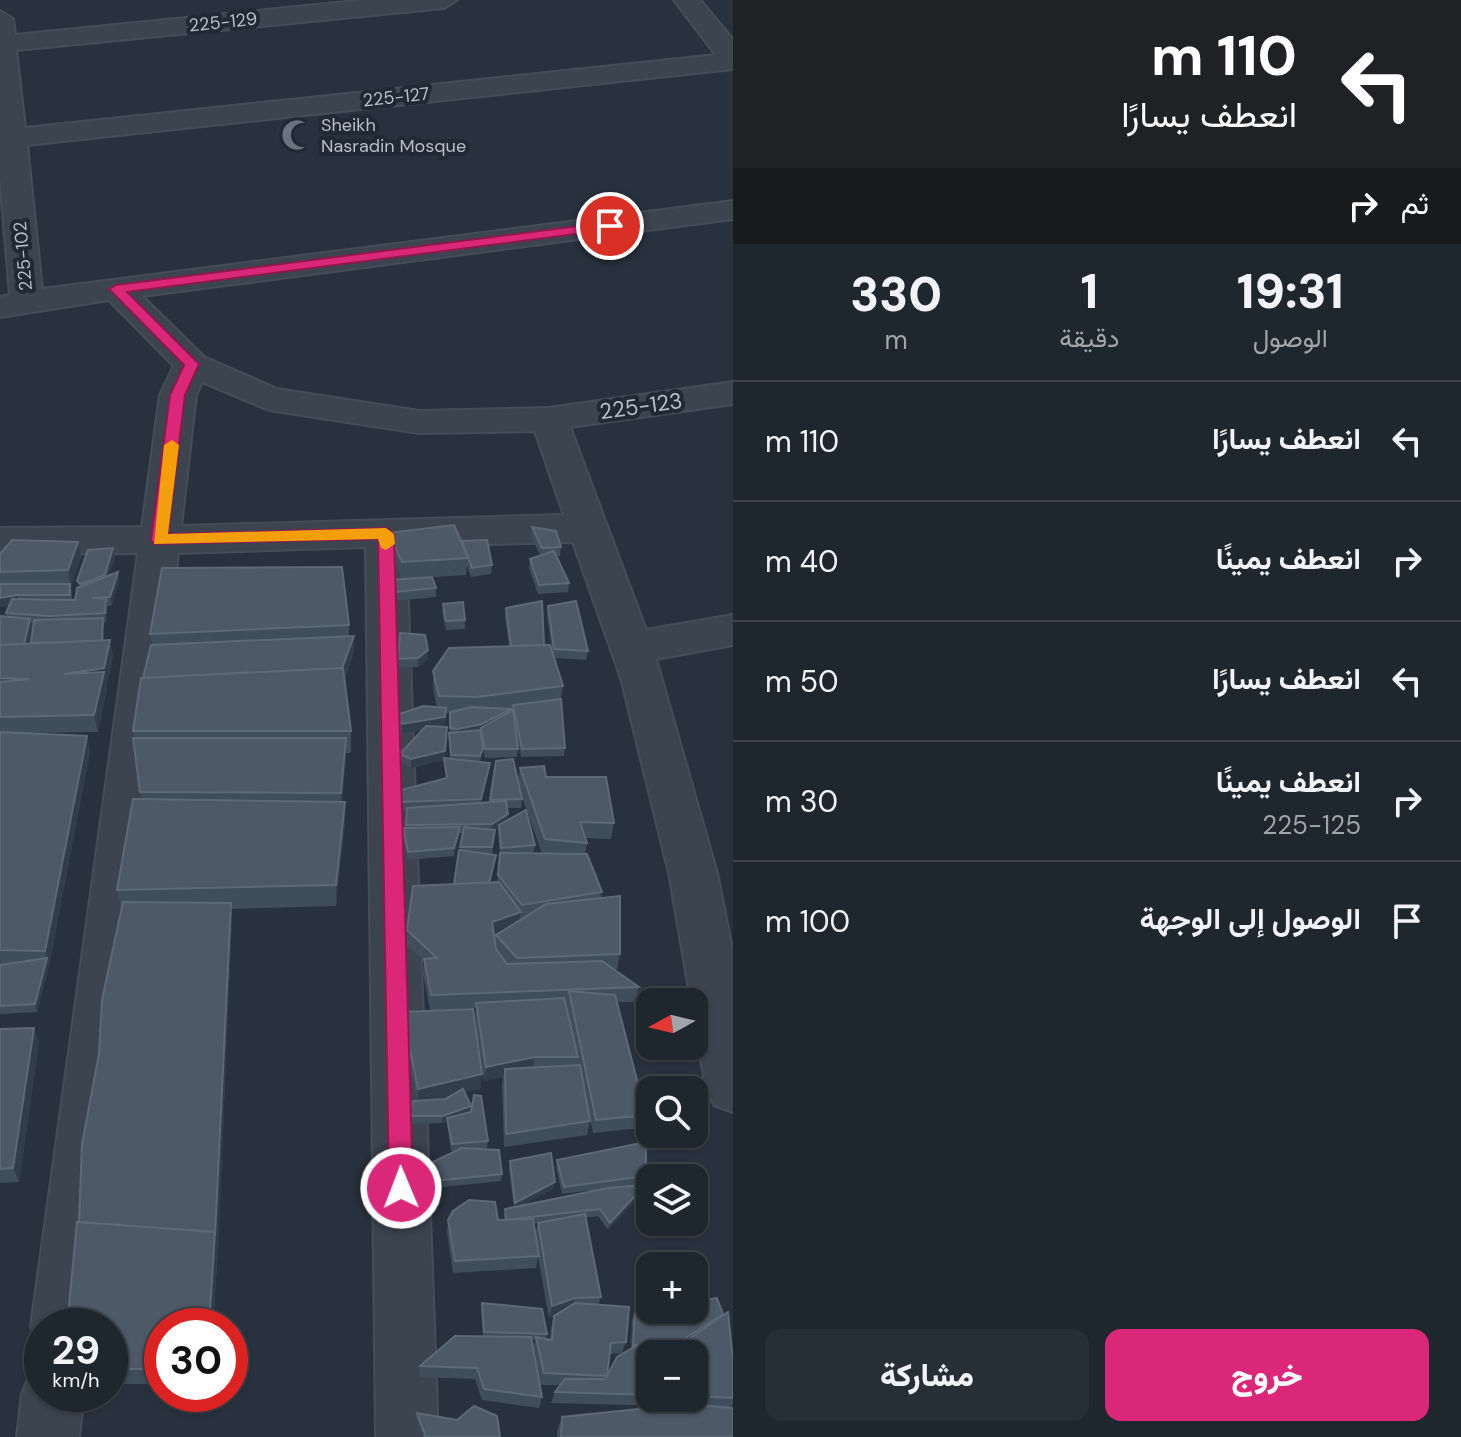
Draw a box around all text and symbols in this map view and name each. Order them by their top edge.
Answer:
street label: 225-129 [188,6,258,38]
text: 110 m [1151,19,1297,92]
icon: left [1325,32,1429,136]
street label: 225-127 [362,82,430,112]
text: انعطف يسارًا [1121,91,1297,138]
place label: Sheikh Nasradin Mosque [321,113,466,158]
mosque icon: Sheikh Nasradin Mosque [280,118,314,152]
icon: right [1341,184,1385,228]
text: ثم [1401,184,1429,223]
pin [576,192,644,260]
icon: arrive [588,204,632,248]
street label: 225-102 [8,220,38,292]
text: 1 [1081,260,1098,323]
text: 19:31 [1237,260,1344,323]
text: 330 [850,263,942,326]
text: دقيقة [1059,321,1120,355]
text: الوصول [1253,321,1328,355]
text: m [885,323,908,357]
street label: 225-123 [598,386,684,426]
text: انعطف يسارًا [1212,419,1361,458]
icon: left [1385,419,1429,463]
text: 110 m [765,422,839,461]
text: انعطف يمينًا [1216,539,1361,578]
icon: right [1385,539,1429,583]
text: 40 m [765,542,838,581]
text: انعطف يسارًا [1212,659,1361,698]
icon: left [1385,659,1429,703]
text: 50 m [765,662,839,701]
text: انعطف يمينًا [1216,762,1361,801]
icon: right [1385,779,1429,823]
text: 30 m [765,782,838,821]
text: 225-125 [1262,808,1361,842]
text: الوصول إلى الوجهة [1140,899,1361,938]
icon: arrive [1385,899,1429,943]
text: 100 m [765,902,850,941]
north arrow [636,988,708,1060]
map controls [636,988,708,1412]
button: search [636,1076,708,1148]
position arrow [359,1146,443,1230]
button: layers [636,1164,708,1236]
button: + [636,1252,708,1324]
speed limit sign: 30 [144,1308,248,1412]
text: 29 [52,1324,100,1376]
button: مشاركة [765,1329,1089,1421]
button: خروج [1105,1329,1429,1421]
button: − [636,1340,708,1412]
text: km/h [52,1367,100,1393]

